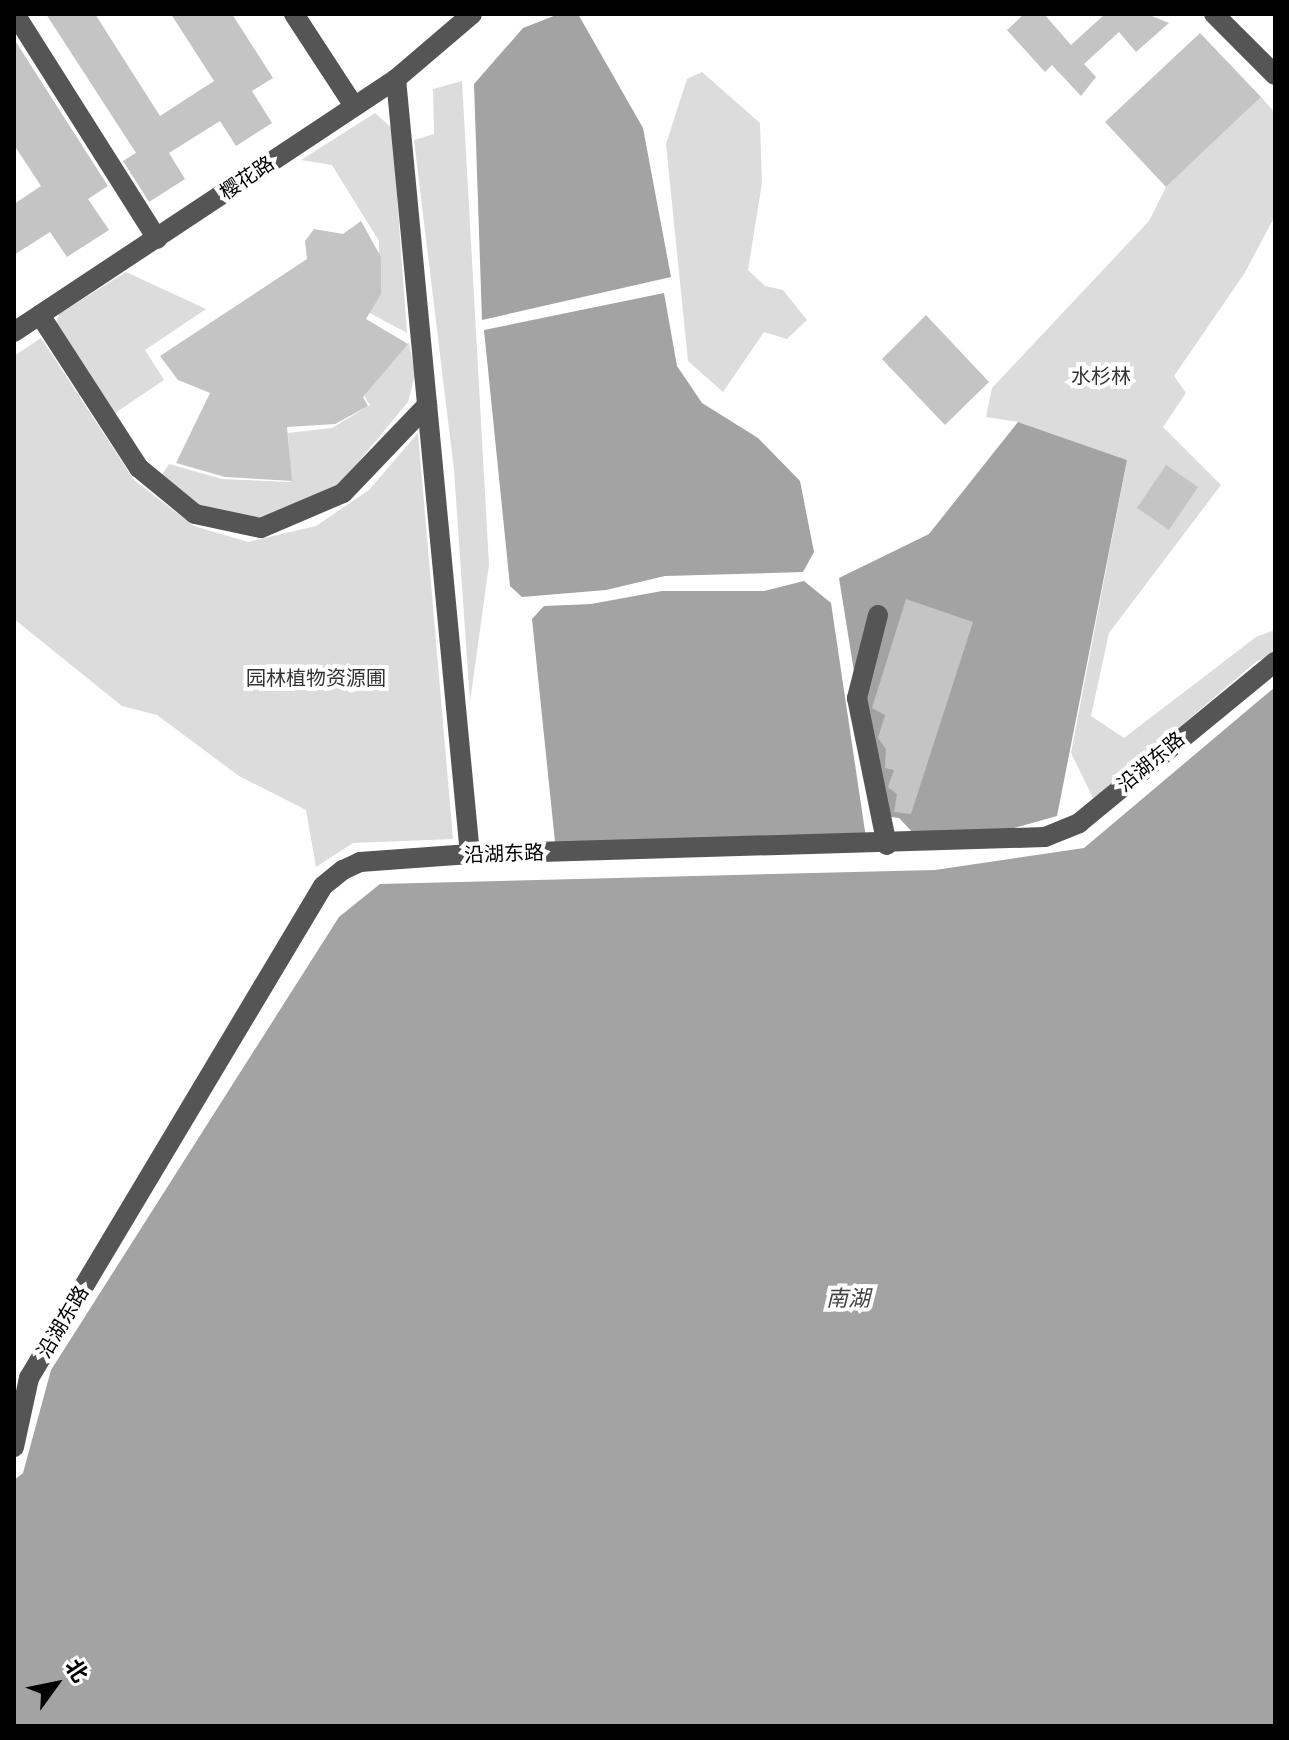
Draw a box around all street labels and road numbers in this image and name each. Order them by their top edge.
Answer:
street label: 樱花路 [215,151,279,205]
street label: 沿湖东路 [1113,727,1189,797]
street label: 沿湖东路 [464,841,544,867]
street label: 沿湖东路 [32,1282,94,1362]

